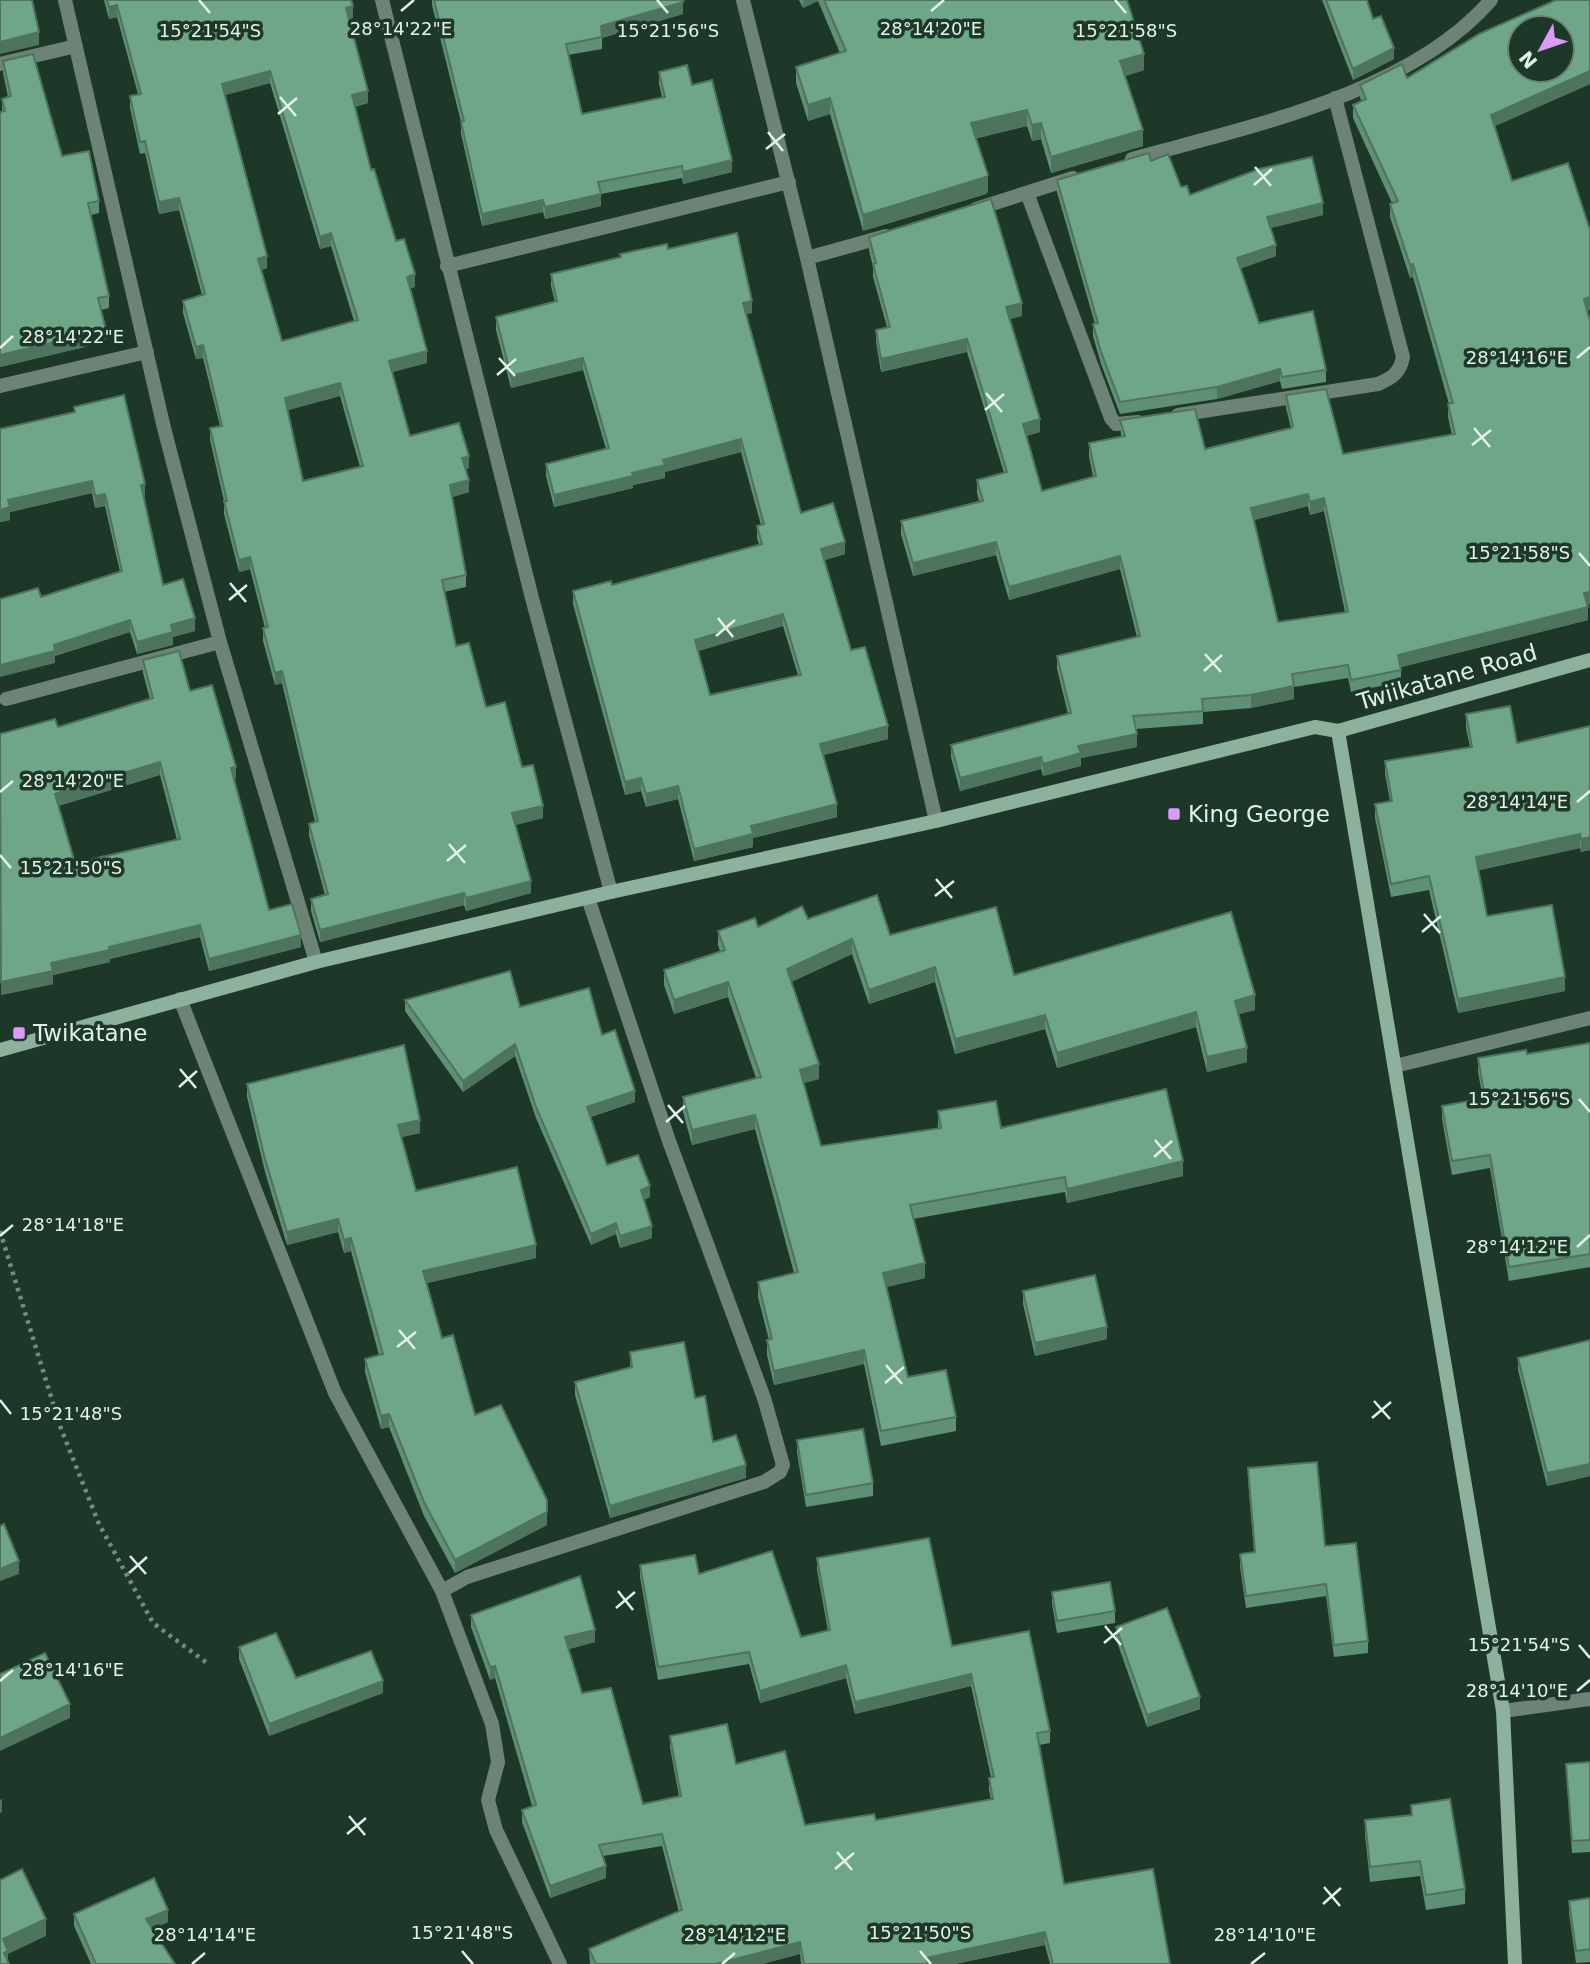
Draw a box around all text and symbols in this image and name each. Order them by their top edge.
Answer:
north arrow [1506,14,1576,84]
text: 28°14'22"E [350,18,452,39]
text: 28°14'20"E [880,18,982,39]
text: 15°21'54"S [159,20,261,41]
text: 15°21'56"S [617,20,719,41]
text: 15°21'58"S [1075,20,1177,41]
text: N [1514,47,1542,73]
text: 28°14'22"E [22,326,124,347]
text: 28°14'16"E [1466,347,1568,368]
text: 15°21'58"S [1468,542,1570,563]
street label: Twiikatane Road [1353,639,1540,715]
text: 28°14'20"E [22,770,124,791]
text: 28°14'14"E [1466,791,1568,812]
place label: King George [1188,801,1330,827]
marker: King George [1166,806,1182,822]
text: 15°21'50"S [20,857,122,878]
place label: Twikatane [32,1020,147,1046]
marker: Twikatane [11,1025,27,1041]
text: 15°21'56"S [1468,1088,1570,1109]
text: 28°14'18"E [22,1214,124,1235]
text: 28°14'12"E [1466,1236,1568,1257]
text: 15°21'48"S [20,1403,122,1424]
text: 15°21'54"S [1468,1634,1570,1655]
text: 28°14'16"E [22,1659,124,1680]
text: 28°14'10"E [1466,1680,1568,1701]
text: 15°21'48"S [411,1922,513,1943]
text: 15°21'50"S [869,1922,971,1943]
text: 28°14'14"E [154,1924,256,1945]
text: 28°14'12"E [684,1924,786,1945]
text: 28°14'10"E [1214,1924,1316,1945]

